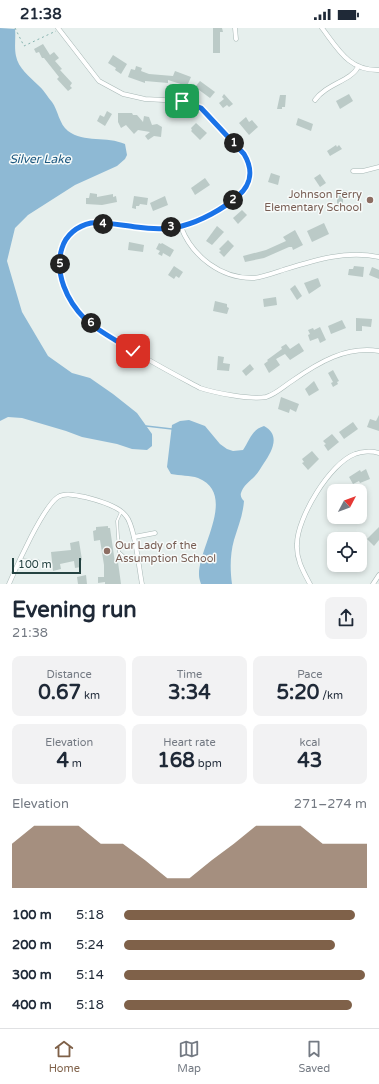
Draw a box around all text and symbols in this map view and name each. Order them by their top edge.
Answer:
text: 21:38 [20,5,62,23]
pin [165,84,199,118]
icon: arrive [171,90,193,112]
pin: 1 [224,133,244,153]
text: 1 [231,136,237,149]
water label: Silver Lake [10,152,72,166]
place label: Johnson Ferry Elementary School [264,188,362,214]
pin: 2 [223,190,243,210]
text: 2 [230,193,236,206]
marker: Johnson Ferry Elementary School [365,195,375,205]
pin: 4 [93,214,113,234]
text: 4 [100,217,106,230]
pin: 3 [161,217,181,237]
text: 3 [168,220,174,233]
pin: 5 [50,254,70,274]
text: 5 [57,257,63,270]
pin: 6 [81,313,101,333]
text: 6 [88,316,94,329]
pin [116,334,150,368]
icon: check [122,340,144,362]
north arrow [327,484,367,524]
map controls [327,484,367,572]
button: locate [327,532,367,572]
place label: Our Lady of the Assumption School [115,539,216,565]
marker: Our Lady of the Assumption School [102,546,112,556]
scale bar [12,556,81,575]
text: 100 m [18,558,52,571]
text: Evening run [12,597,137,623]
button: share [325,597,367,639]
text: 21:38 [12,625,48,641]
text: Distance [47,668,92,681]
text: Time [177,668,202,681]
text: Pace [297,668,323,681]
text: 0.67 [38,681,81,705]
text: 3:34 [168,681,211,705]
text: 5:20 [276,681,319,705]
text: km [81,689,100,702]
text: /km [319,689,343,702]
text: Elevation [45,736,93,749]
text: Heart rate [163,736,216,749]
text: kcal [299,736,320,749]
text: 4 [56,749,69,773]
text: 168 [157,749,195,773]
text: 43 [297,749,322,773]
text: m [69,757,82,770]
text: bpm [195,757,222,770]
text: Elevation [12,796,69,812]
text: 271–274 m [294,796,367,812]
text: 100 m [12,907,52,923]
text: 5:18 [76,907,104,923]
text: 200 m [12,937,52,953]
text: 5:24 [76,937,104,953]
text: 300 m [12,967,52,983]
text: 5:14 [76,967,104,983]
text: 400 m [12,997,52,1013]
text: 5:18 [76,997,104,1013]
tab: Home [49,1038,80,1075]
tab: Map [177,1038,201,1075]
tab: Saved [298,1038,330,1075]

